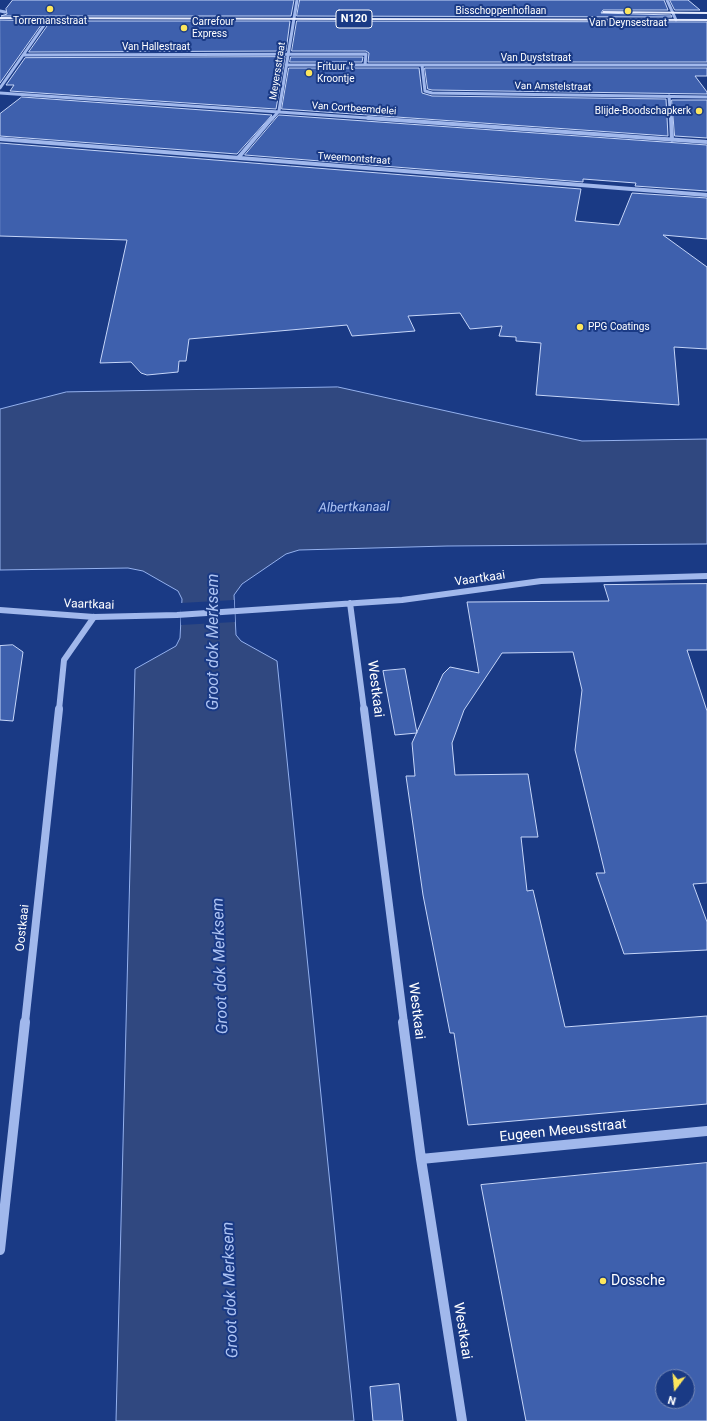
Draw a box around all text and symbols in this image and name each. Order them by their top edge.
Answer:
marker: Torremansstraat [45,4,55,14]
street label: Bisschoppenhoflaan [456,5,546,17]
marker: Van Deynsestraat [623,6,633,16]
road number: N120 [336,10,372,28]
place label: Torremansstraat [13,15,87,27]
place label: Carrefour Express [192,16,234,40]
place label: Van Deynsestraat [589,17,667,29]
marker: Carrefour Express [179,23,189,33]
street label: Van Hallestraat [122,41,190,53]
street label: Meyersstraat [268,41,288,101]
street label: Van Duyststraat [501,52,571,64]
place label: Frituur 't Kroontje [317,61,354,84]
marker: Frituur 't Kroontje [304,68,314,78]
street label: Van Amstelstraat [514,80,592,94]
street label: Van Cortbeemdelei [311,100,397,118]
place label: Blijde-Boodschapkerk [595,105,691,117]
marker: Blijde-Boodschapkerk [694,106,704,116]
street label: Tweemontstraat [317,150,391,168]
place label: PPG Coatings [588,321,650,333]
marker: PPG Coatings [575,322,585,332]
water label: Albertkanaal [318,500,390,516]
street label: Vaartkaai [454,568,506,590]
water label: Groot dok Merksem [204,574,224,710]
street label: Vaartkaai [63,597,115,613]
street label: Westkaai [363,660,387,718]
water label: Groot dok Merksem [209,897,233,1035]
street label: Oostkaai [13,904,33,952]
street label: Westkaai [404,982,428,1040]
street label: Eugeen Meeusstraat [499,1116,627,1146]
water label: Groot dok Merksem [219,1221,243,1359]
place label: Dossche [611,1273,665,1289]
marker: Dossche [598,1276,608,1286]
street label: Westkaai [449,1301,475,1361]
north arrow [655,1369,695,1409]
text: N [666,1393,677,1407]

